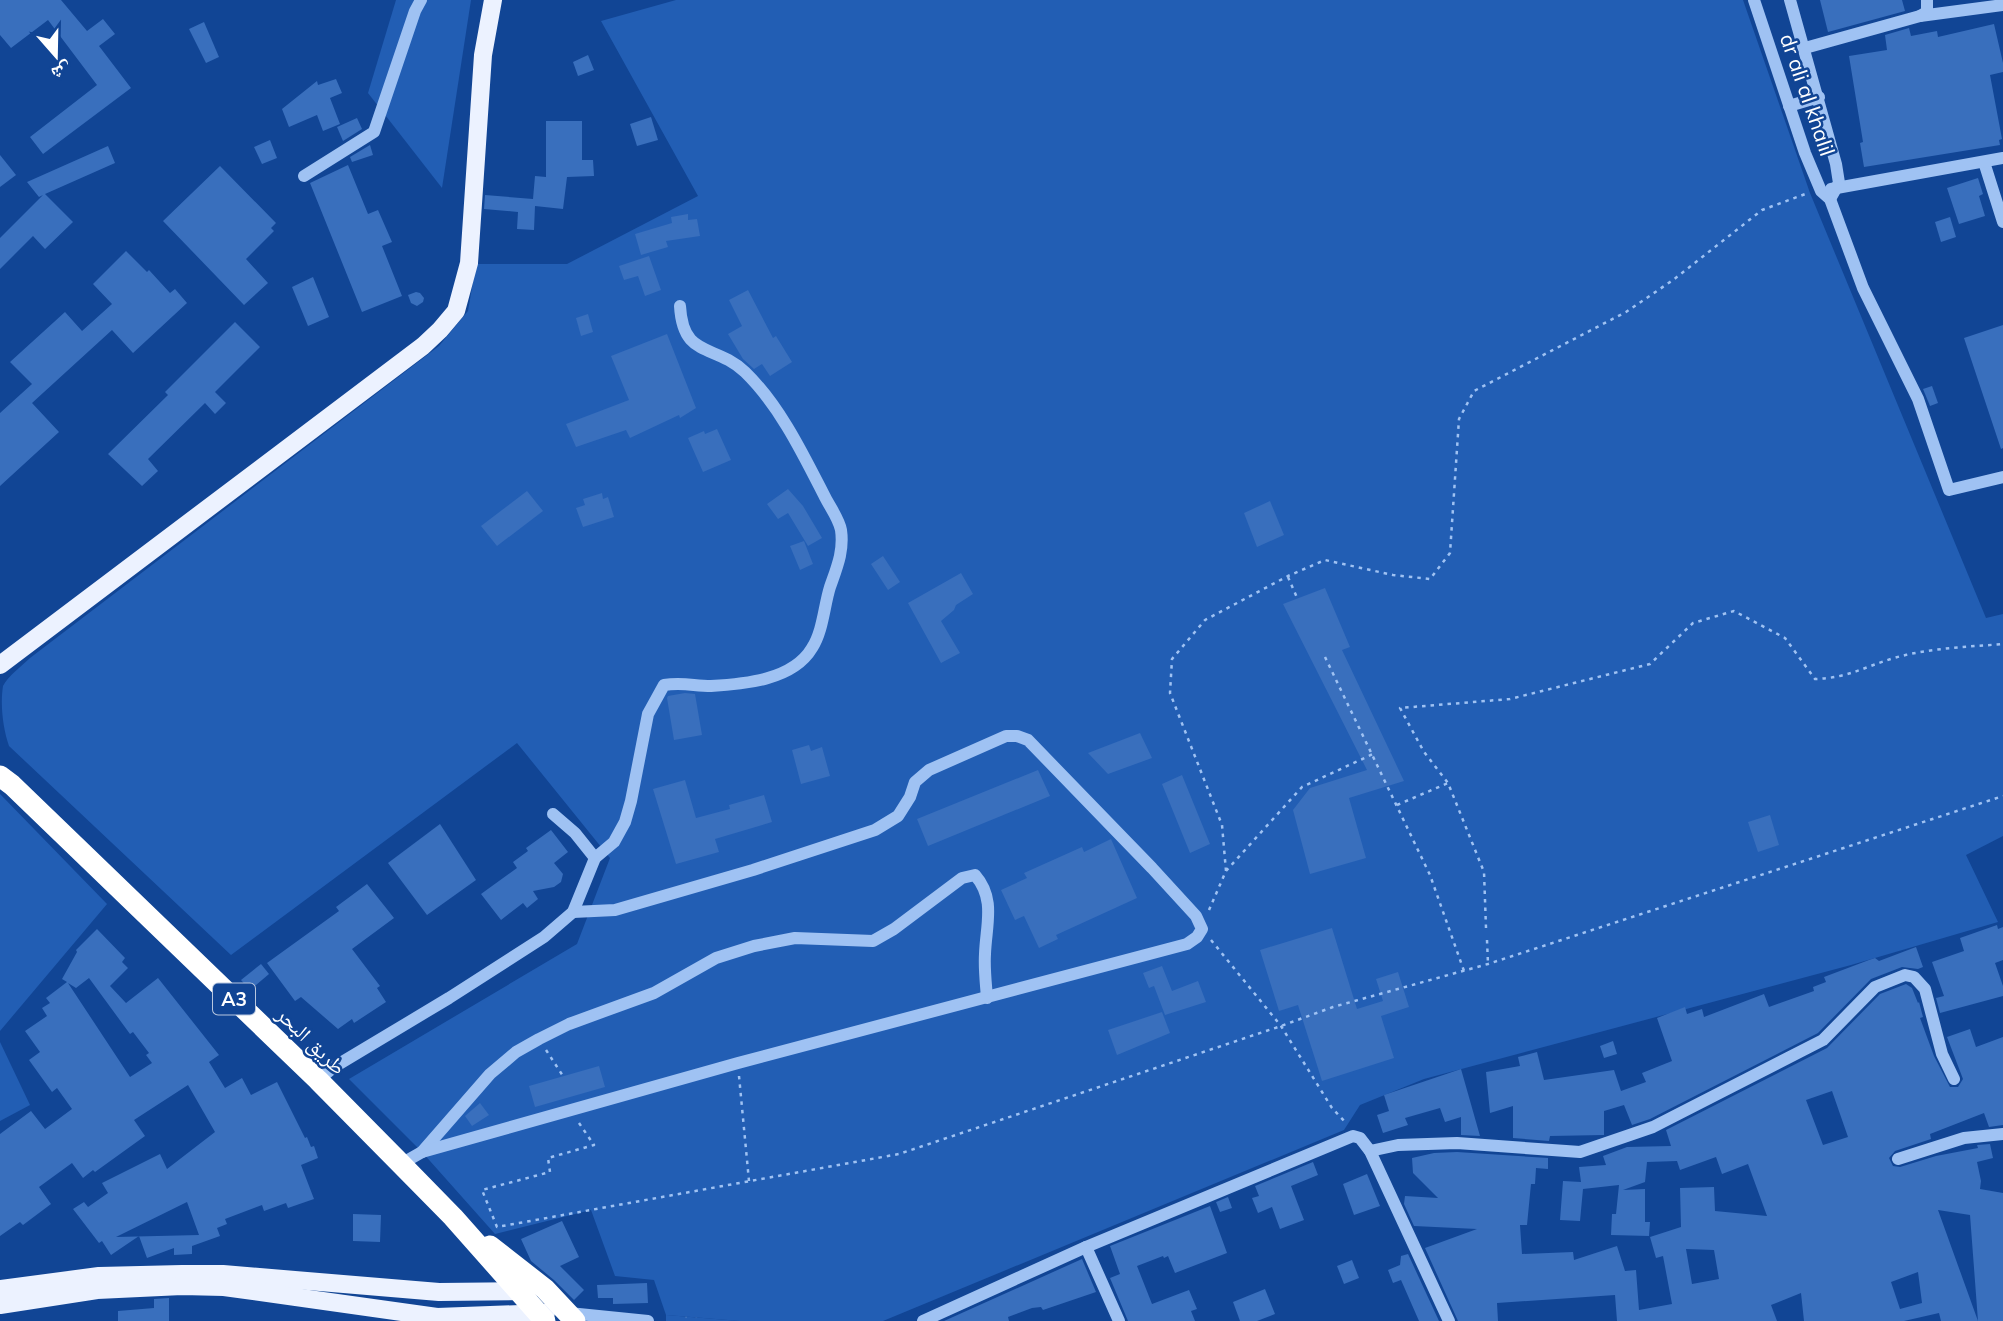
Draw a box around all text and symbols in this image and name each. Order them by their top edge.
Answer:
north arrow [21,21,91,91]
street label: dr ali al khalil [1775,30,1841,159]
text: ش [48,57,75,87]
road number: A3 [213,984,255,1015]
street label: طريق البحر [270,1000,352,1080]

